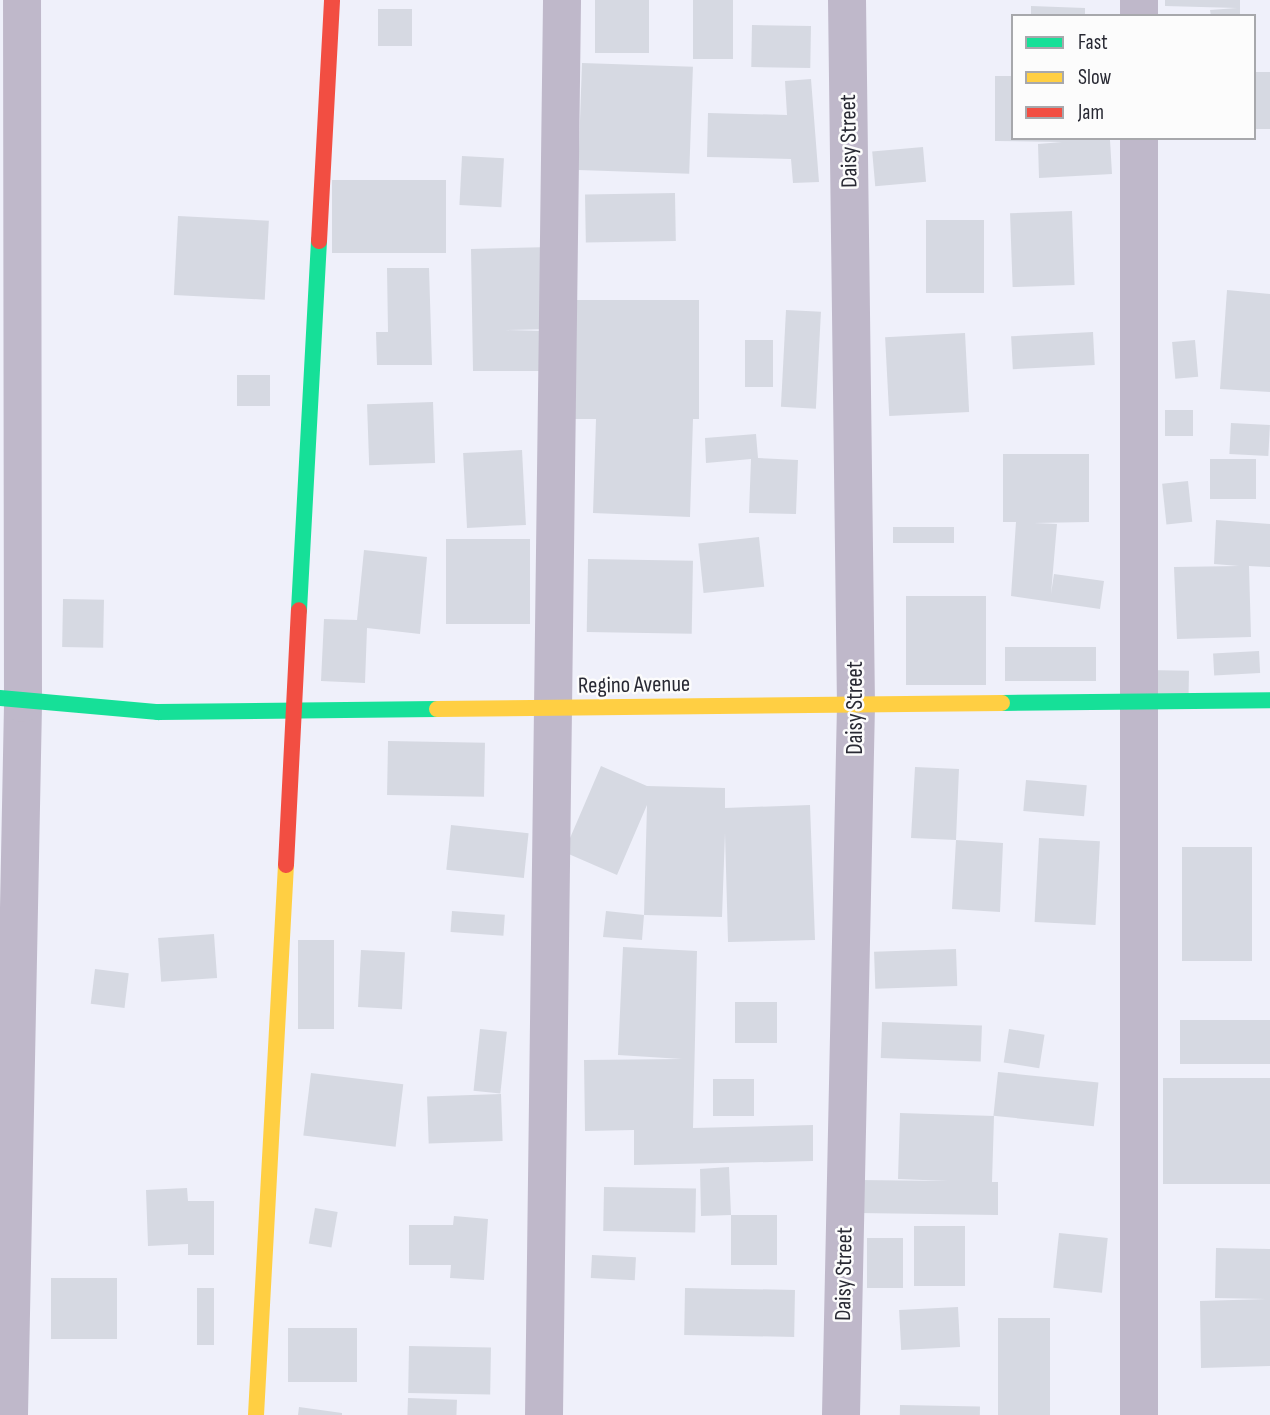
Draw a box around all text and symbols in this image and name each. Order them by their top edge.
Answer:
legend [1011,14,1256,140]
text: Fast [1078,30,1108,55]
text: Slow [1078,65,1111,90]
street label: Daisy Street [834,94,864,188]
text: Jam [1078,100,1104,125]
street label: Daisy Street [841,661,869,755]
street label: Regino Avenue [578,670,690,700]
street label: Daisy Street [829,1227,859,1321]

